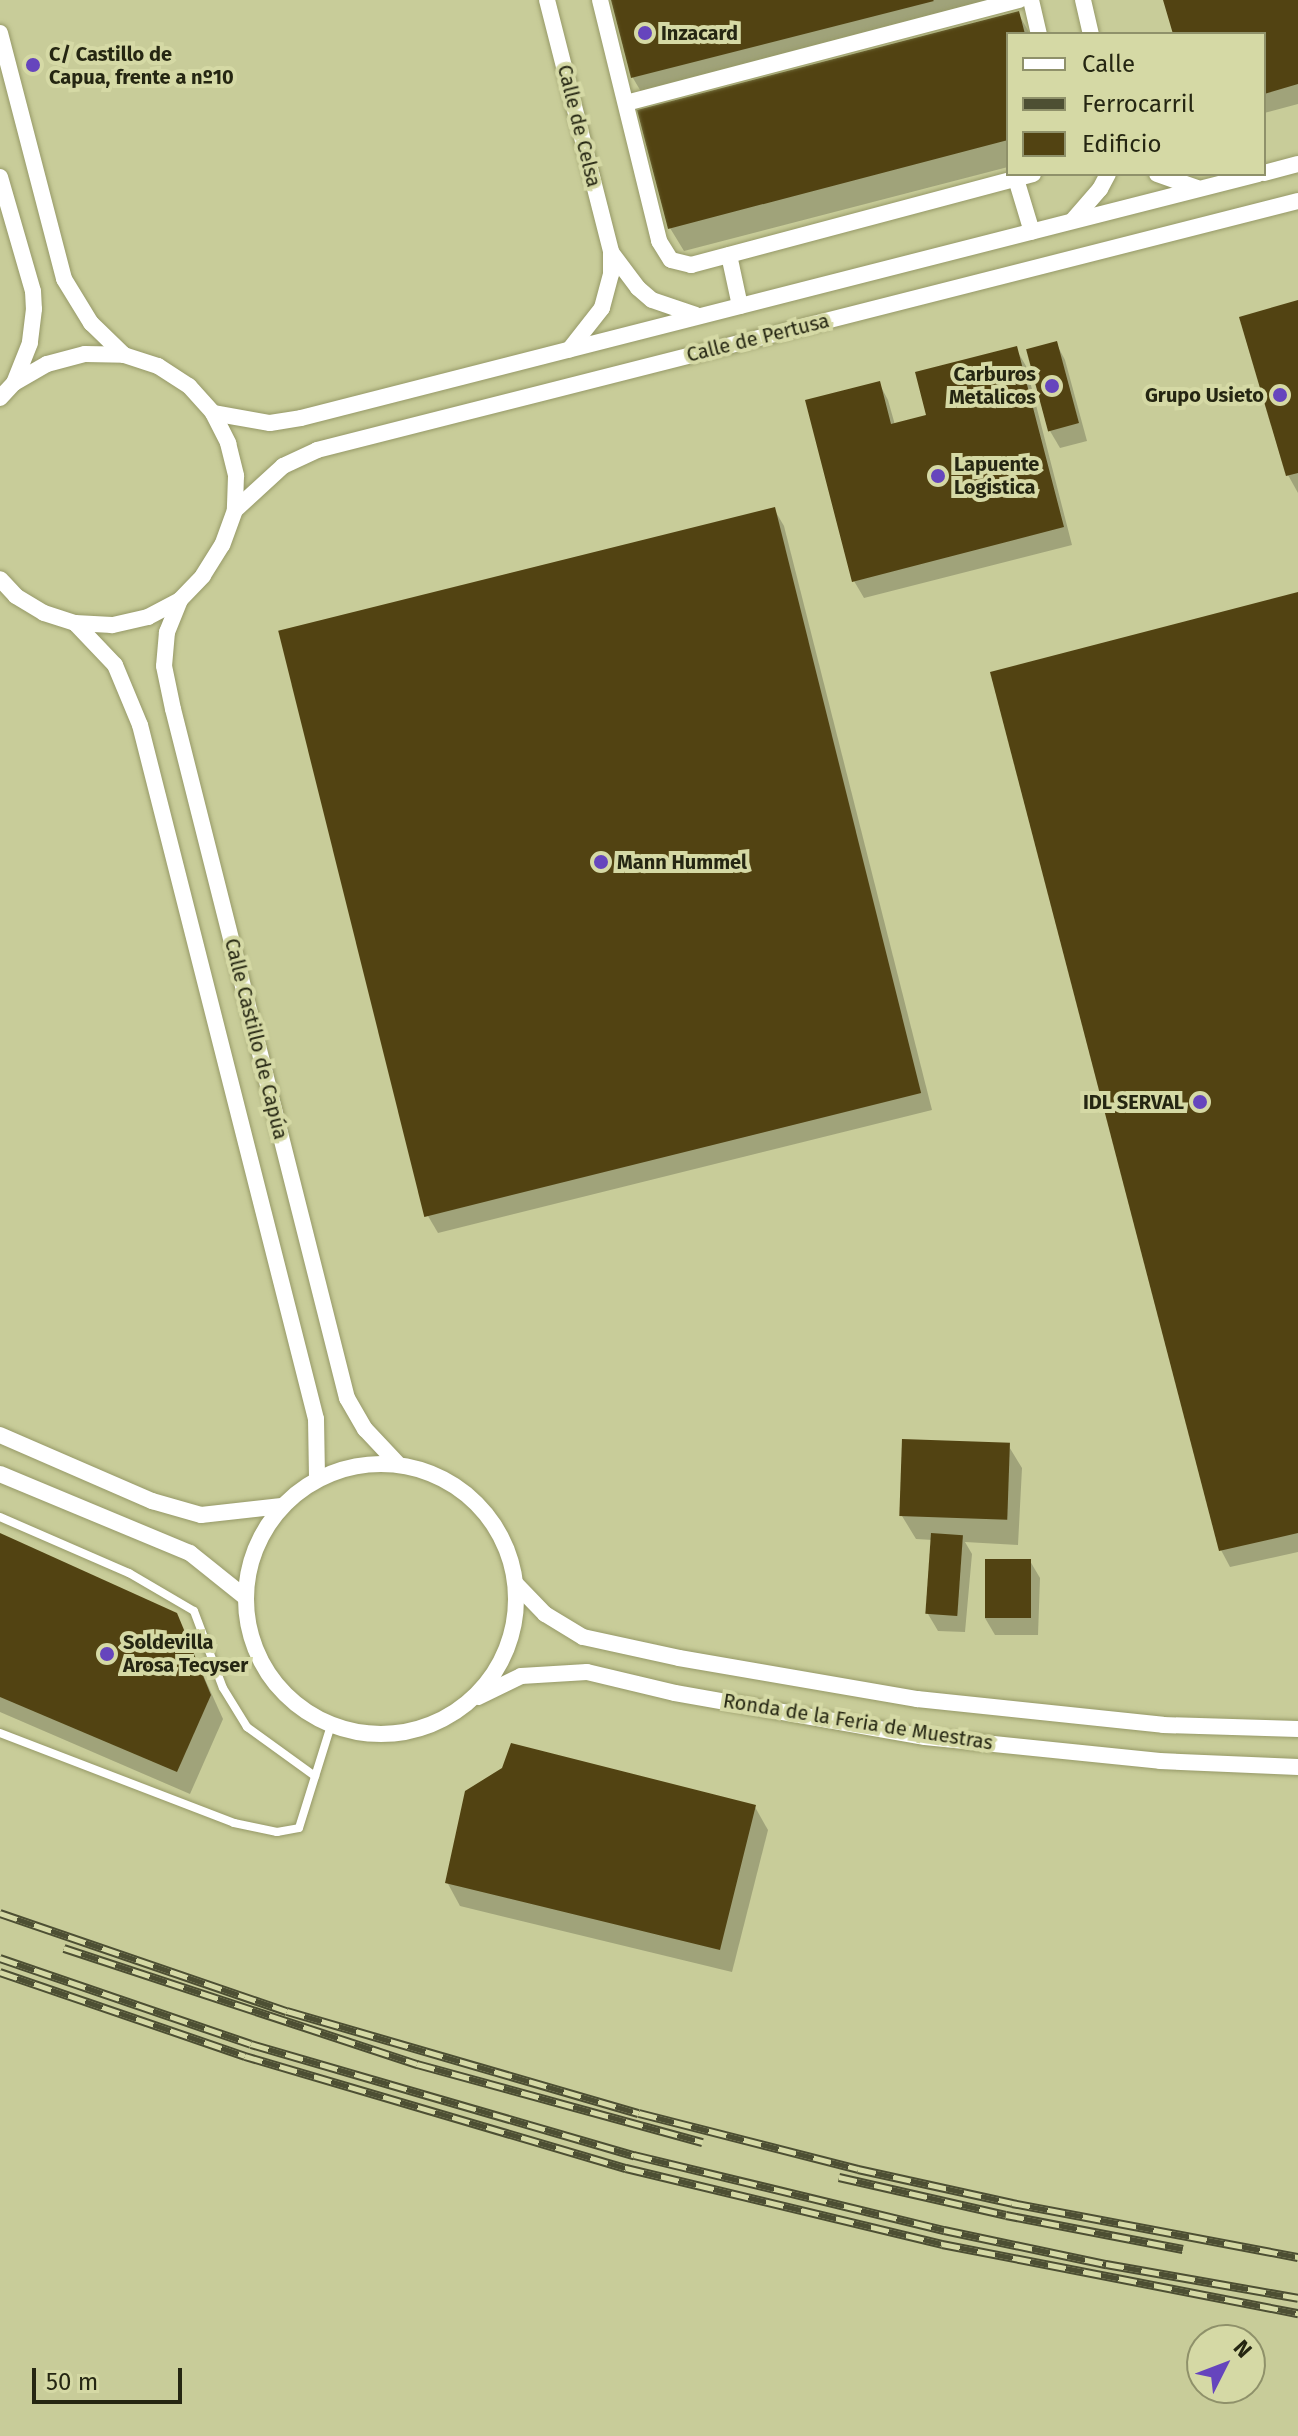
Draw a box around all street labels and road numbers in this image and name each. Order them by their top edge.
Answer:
street label: Calle de Celsa [552,62,606,190]
street label: Calle de Pertusa [684,309,832,367]
street label: Calle Castillo de Capúa [219,936,293,1142]
street label: Ronda de la Feria de Muestras [721,1689,995,1755]

